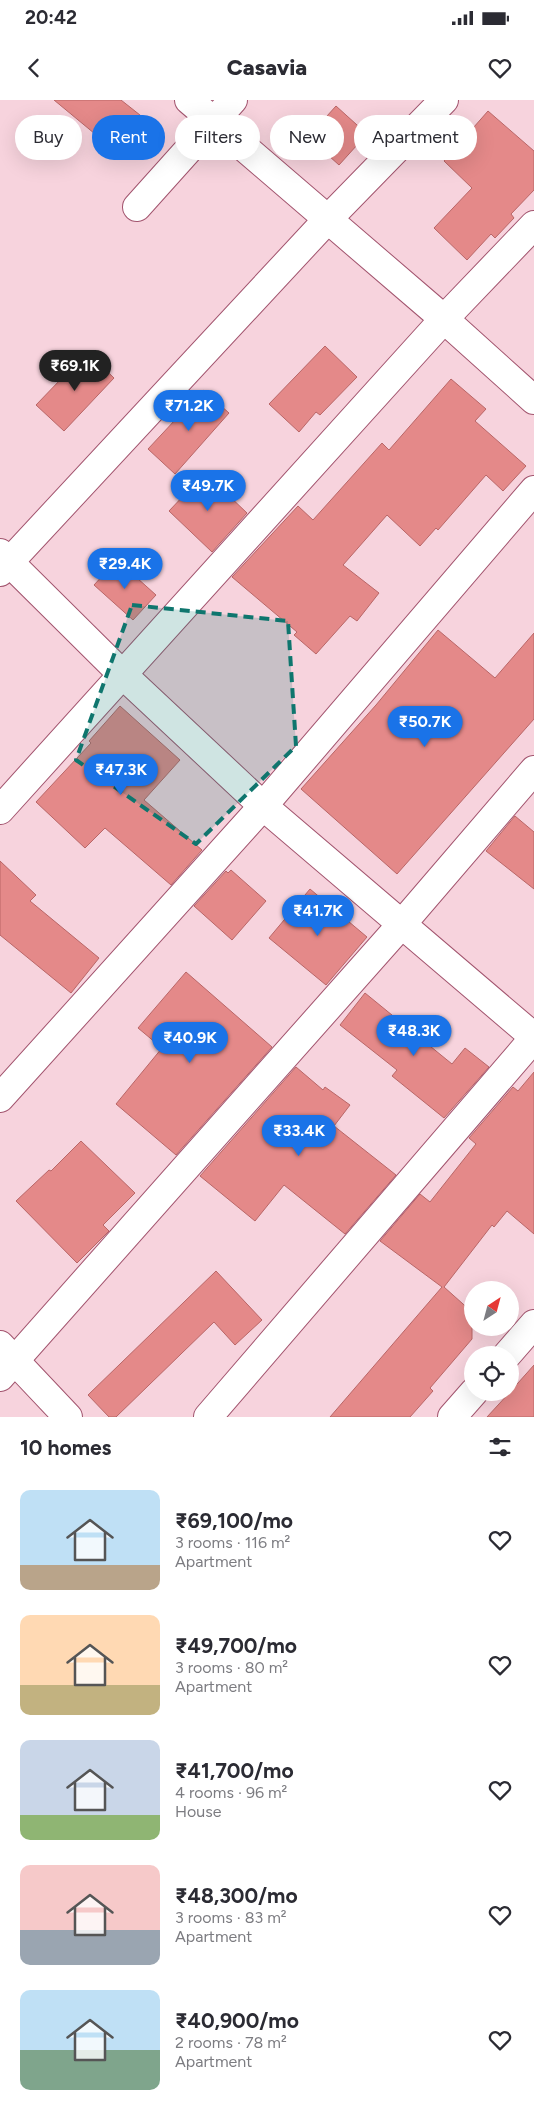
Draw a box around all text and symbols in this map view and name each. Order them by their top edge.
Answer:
text: 20:42 [25,6,77,29]
icon: back [20,54,48,82]
text: Casavia [227,54,307,81]
icon: heart [486,54,514,82]
chip: Buy [15,115,82,160]
chip: Rent [92,115,165,160]
chip: Filters [175,115,260,160]
chip: New [270,115,344,160]
chip: Apartment [354,115,477,160]
pin: ₹69.1K [34,350,116,392]
text: ₹69.1K [50,356,100,375]
pin: ₹71.2K [148,390,230,432]
text: ₹71.2K [164,396,214,415]
pin: ₹49.7K [167,470,249,512]
text: ₹49.7K [182,476,234,495]
pin: ₹29.4K [84,548,166,590]
text: ₹29.4K [99,554,151,573]
pin: ₹50.7K [384,706,466,748]
text: ₹50.7K [399,712,451,731]
pin: ₹47.3K [80,754,162,796]
text: ₹47.3K [95,760,147,779]
pin: ₹41.7K [277,894,359,937]
text: ₹41.7K [293,901,343,920]
pin: ₹48.3K [373,1014,455,1057]
text: ₹48.3K [387,1021,441,1040]
pin: ₹40.9K [149,1022,231,1064]
text: ₹40.9K [163,1028,217,1047]
pin: ₹33.4K [258,1114,340,1157]
text: ₹33.4K [273,1121,325,1140]
north arrow [464,1281,519,1336]
map controls [464,1281,519,1401]
button: locate [464,1346,519,1401]
icon: filters [486,1433,514,1461]
text: 10 homes [20,1435,111,1460]
text: ₹69,100/mo [175,1508,293,1533]
icon: home [60,1510,120,1570]
icon: heart [486,1526,514,1554]
text: 3 rooms · 116 m² [175,1533,290,1552]
text: Apartment [175,1552,252,1571]
text: ₹49,700/mo [175,1633,297,1658]
icon: home [60,1635,120,1695]
icon: heart [486,1651,514,1679]
text: 3 rooms · 80 m² [175,1658,288,1677]
text: Apartment [175,1677,252,1696]
text: ₹41,700/mo [175,1758,294,1783]
icon: home [60,1760,120,1820]
icon: heart [486,1776,514,1804]
text: 4 rooms · 96 m² [175,1783,287,1802]
text: House [175,1802,221,1821]
text: ₹48,300/mo [175,1883,298,1908]
icon: home [60,1885,120,1945]
icon: heart [486,1901,514,1929]
text: 3 rooms · 83 m² [175,1908,287,1927]
text: Apartment [175,1927,252,1946]
text: ₹40,900/mo [175,2008,299,2033]
icon: home [60,2010,120,2070]
icon: heart [486,2026,514,2054]
text: 2 rooms · 78 m² [175,2033,287,2052]
text: Apartment [175,2052,252,2071]

